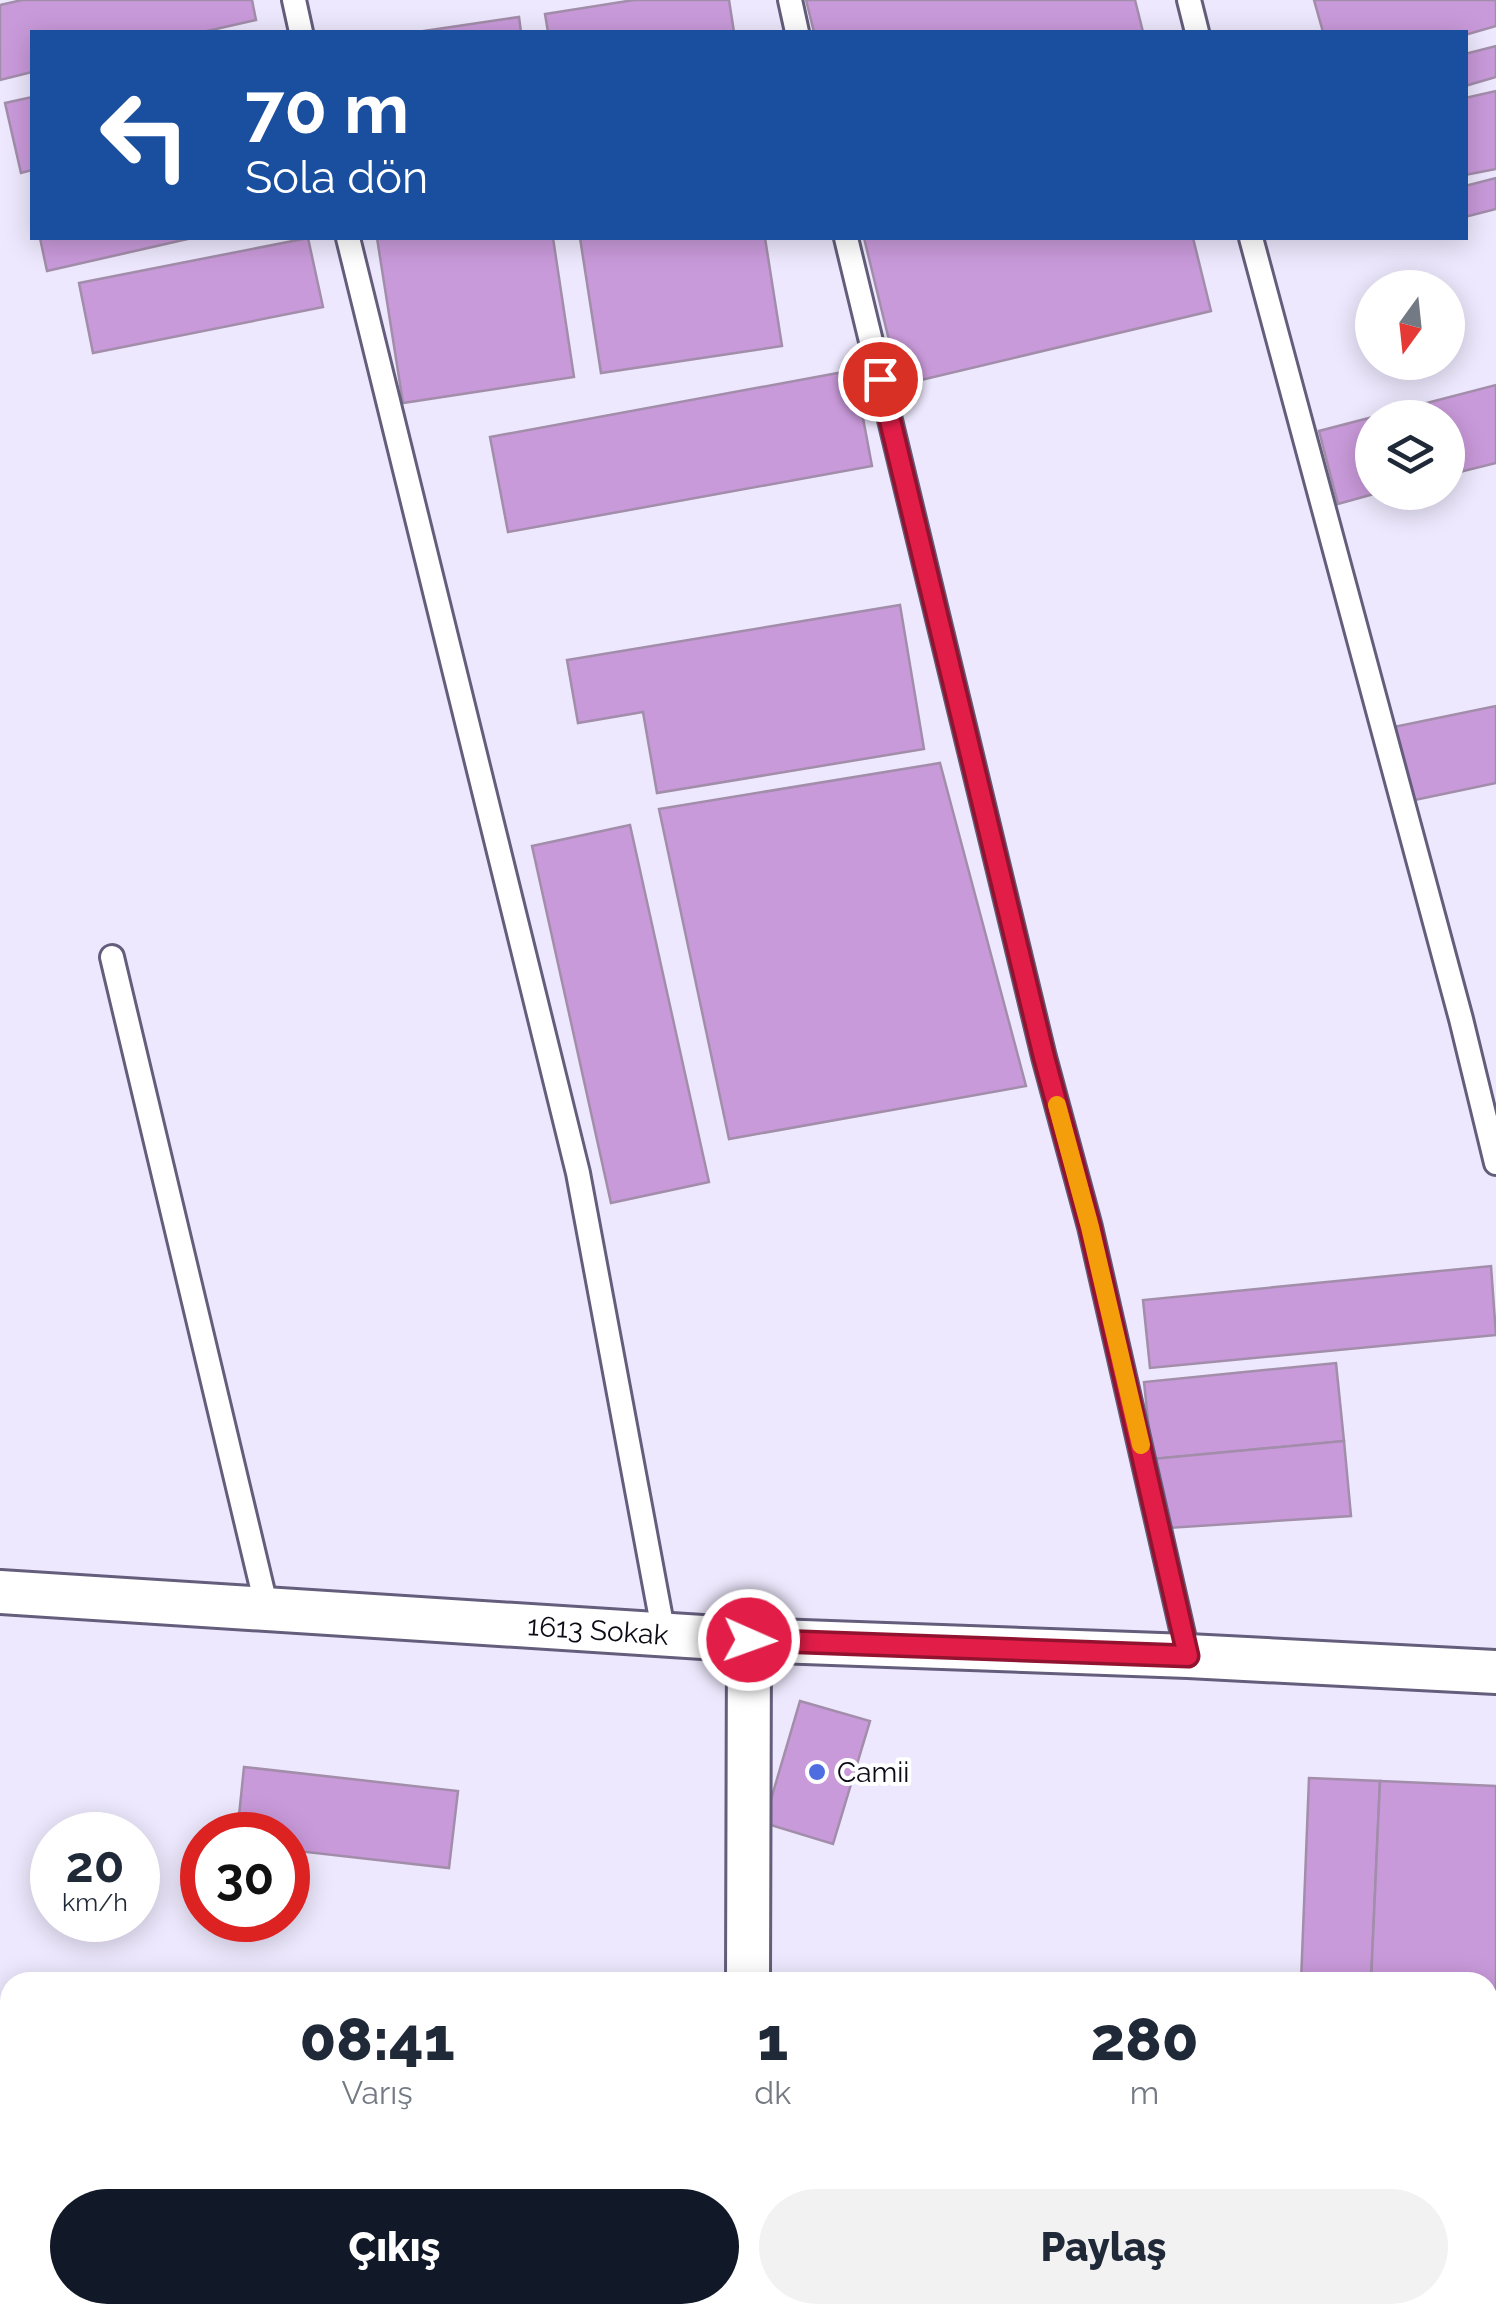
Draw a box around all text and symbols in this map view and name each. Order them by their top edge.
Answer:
text: 70 m [245,67,409,149]
icon: left [80,70,210,200]
text: Sola dön [245,151,428,204]
north arrow [1355,270,1465,380]
map controls [1355,270,1465,510]
pin [838,337,923,422]
icon: arrive [853,352,908,407]
button: layers [1355,400,1465,510]
position arrow [697,1588,801,1692]
street label: 1613 Sokak [526,1609,670,1652]
place label: Camii [837,1756,909,1789]
marker: Camii [806,1761,828,1783]
speed limit sign: 30 [180,1812,310,1942]
text: 20 [66,1835,124,1894]
text: km/h [62,1887,128,1917]
text: 08:41 [299,2004,455,2074]
text: 1 [757,2004,788,2074]
text: 280 [1091,2004,1199,2074]
text: Varış [342,2074,413,2111]
text: dk [754,2074,791,2111]
text: m [1130,2074,1159,2111]
button: Çıkış [50,2189,739,2304]
button: Paylaş [759,2189,1448,2304]

